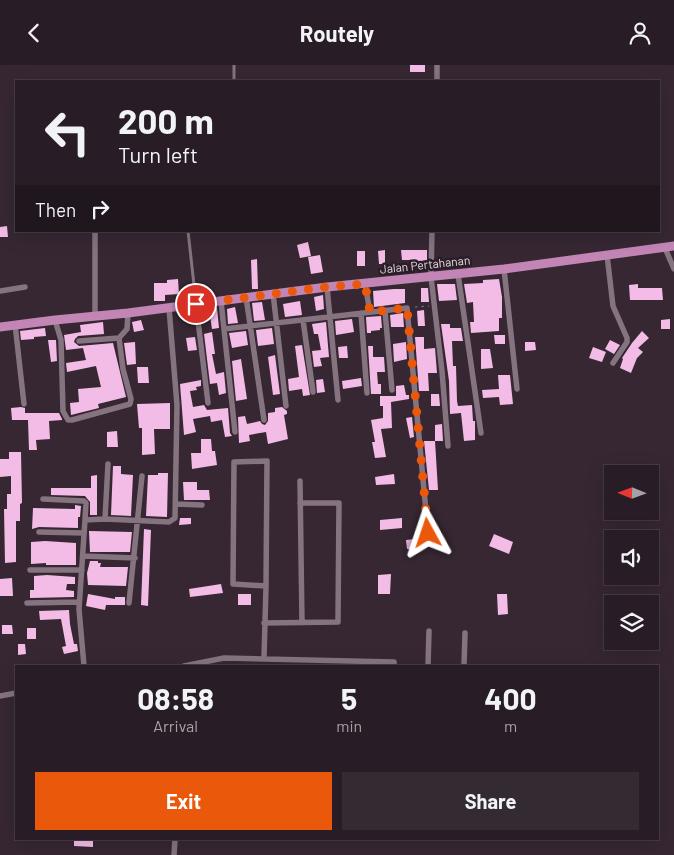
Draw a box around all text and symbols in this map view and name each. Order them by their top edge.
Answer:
icon: back [20,19,48,47]
icon: person [626,19,654,47]
text: Routely [300,20,374,46]
text: 200 m [118,99,214,141]
icon: left [35,100,100,165]
text: Turn left [118,141,198,167]
icon: right [86,195,114,223]
text: Then [35,198,76,221]
street label: Jalan Pertahanan [379,252,471,276]
pin [175,283,217,325]
icon: arrive [182,290,210,318]
north arrow [604,465,659,520]
map controls [604,465,659,650]
position arrow [401,506,453,558]
button: sound [604,530,659,585]
button: layers [604,595,659,650]
text: 08:58 [137,680,214,716]
text: 5 [341,680,357,716]
text: 400 [484,680,537,716]
text: Arrival [153,716,198,735]
text: min [336,716,362,735]
text: m [504,716,517,735]
button: Exit [35,772,332,830]
button: Share [342,772,639,830]

